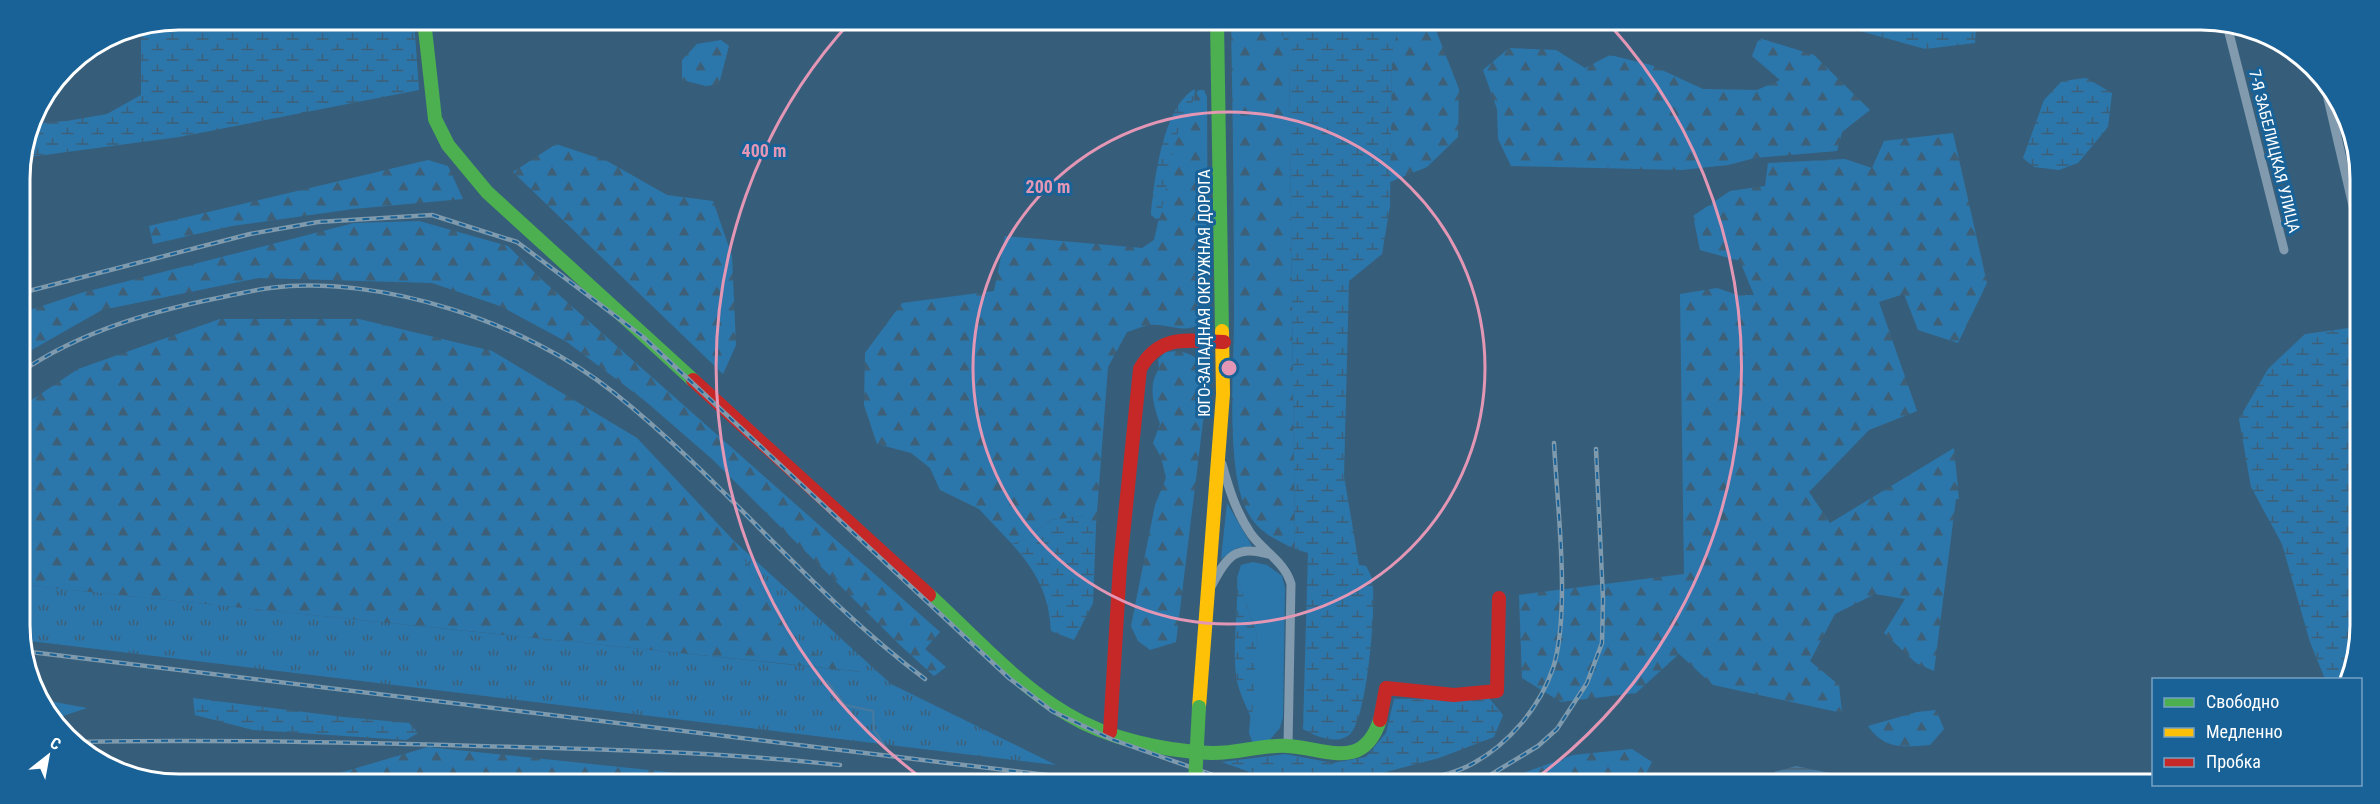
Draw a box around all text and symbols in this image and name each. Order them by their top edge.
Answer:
street label: 7-Я ЗАБЕЛИЦКАЯ УЛИЦА [2245,68,2304,235]
text: 400 m [742,140,786,161]
street label: ЮГО-ЗАПАДНАЯ ОКРУЖНАЯ ДОРОГА [1195,169,1214,417]
text: 200 m [1026,176,1070,197]
centre of rings [1219,358,1239,378]
legend [2152,678,2362,786]
text: Свободно [2206,691,2279,712]
text: Медленно [2206,721,2283,742]
north arrow [18,726,78,786]
text: С [47,733,64,754]
text: Пробка [2206,751,2261,772]

